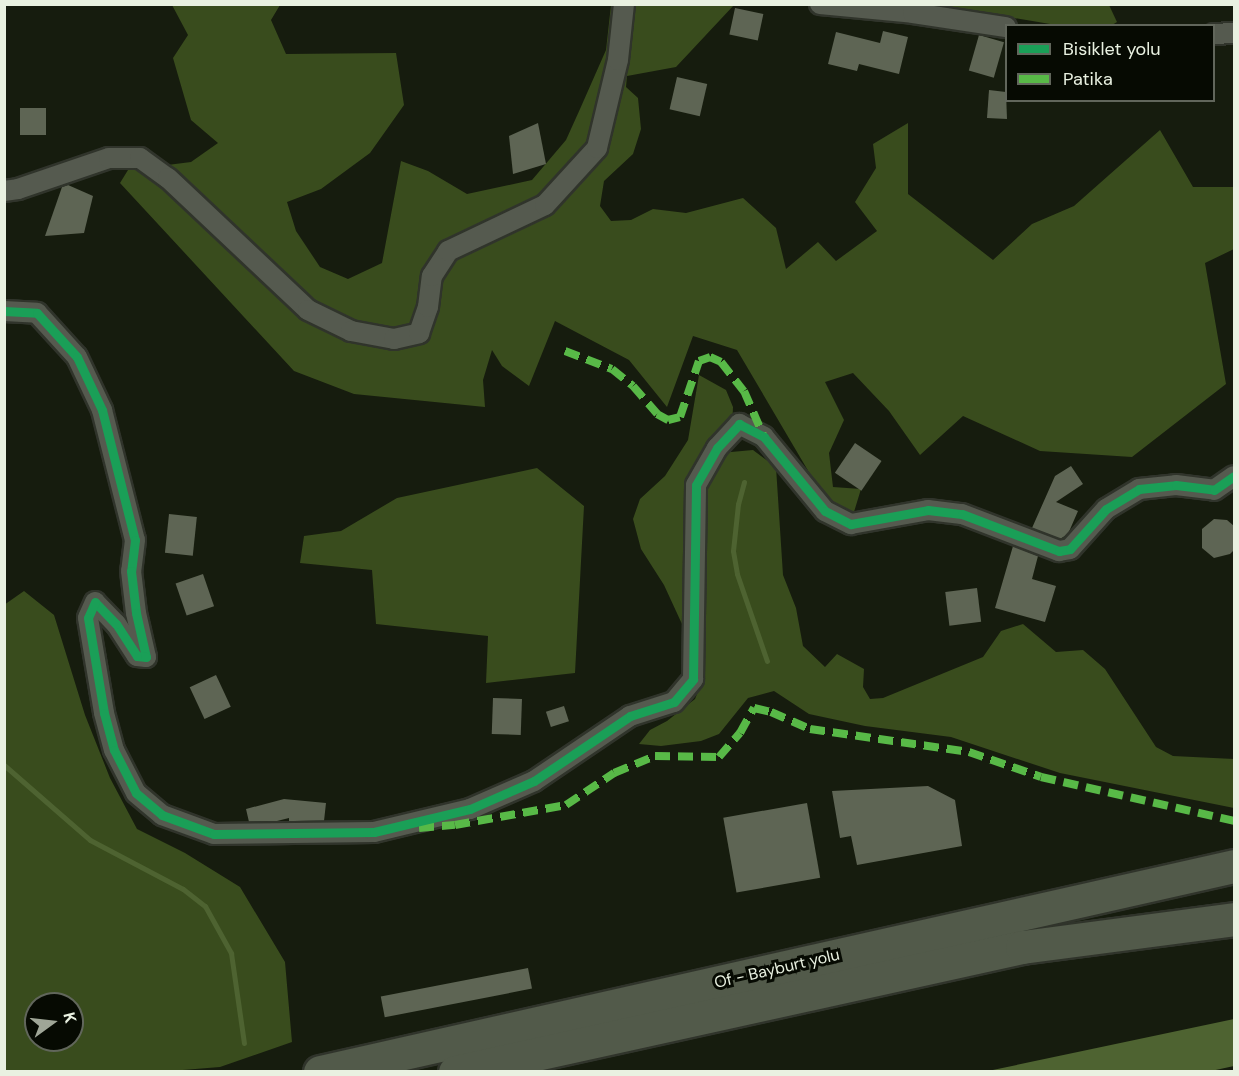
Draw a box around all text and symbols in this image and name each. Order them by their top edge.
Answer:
legend [1005,24,1215,102]
text: Bisiklet yolu [1063,37,1161,61]
text: Patika [1063,67,1113,91]
street label: Of - Bayburt yolu [712,945,842,993]
north arrow [24,992,84,1052]
text: K [58,1010,81,1025]

